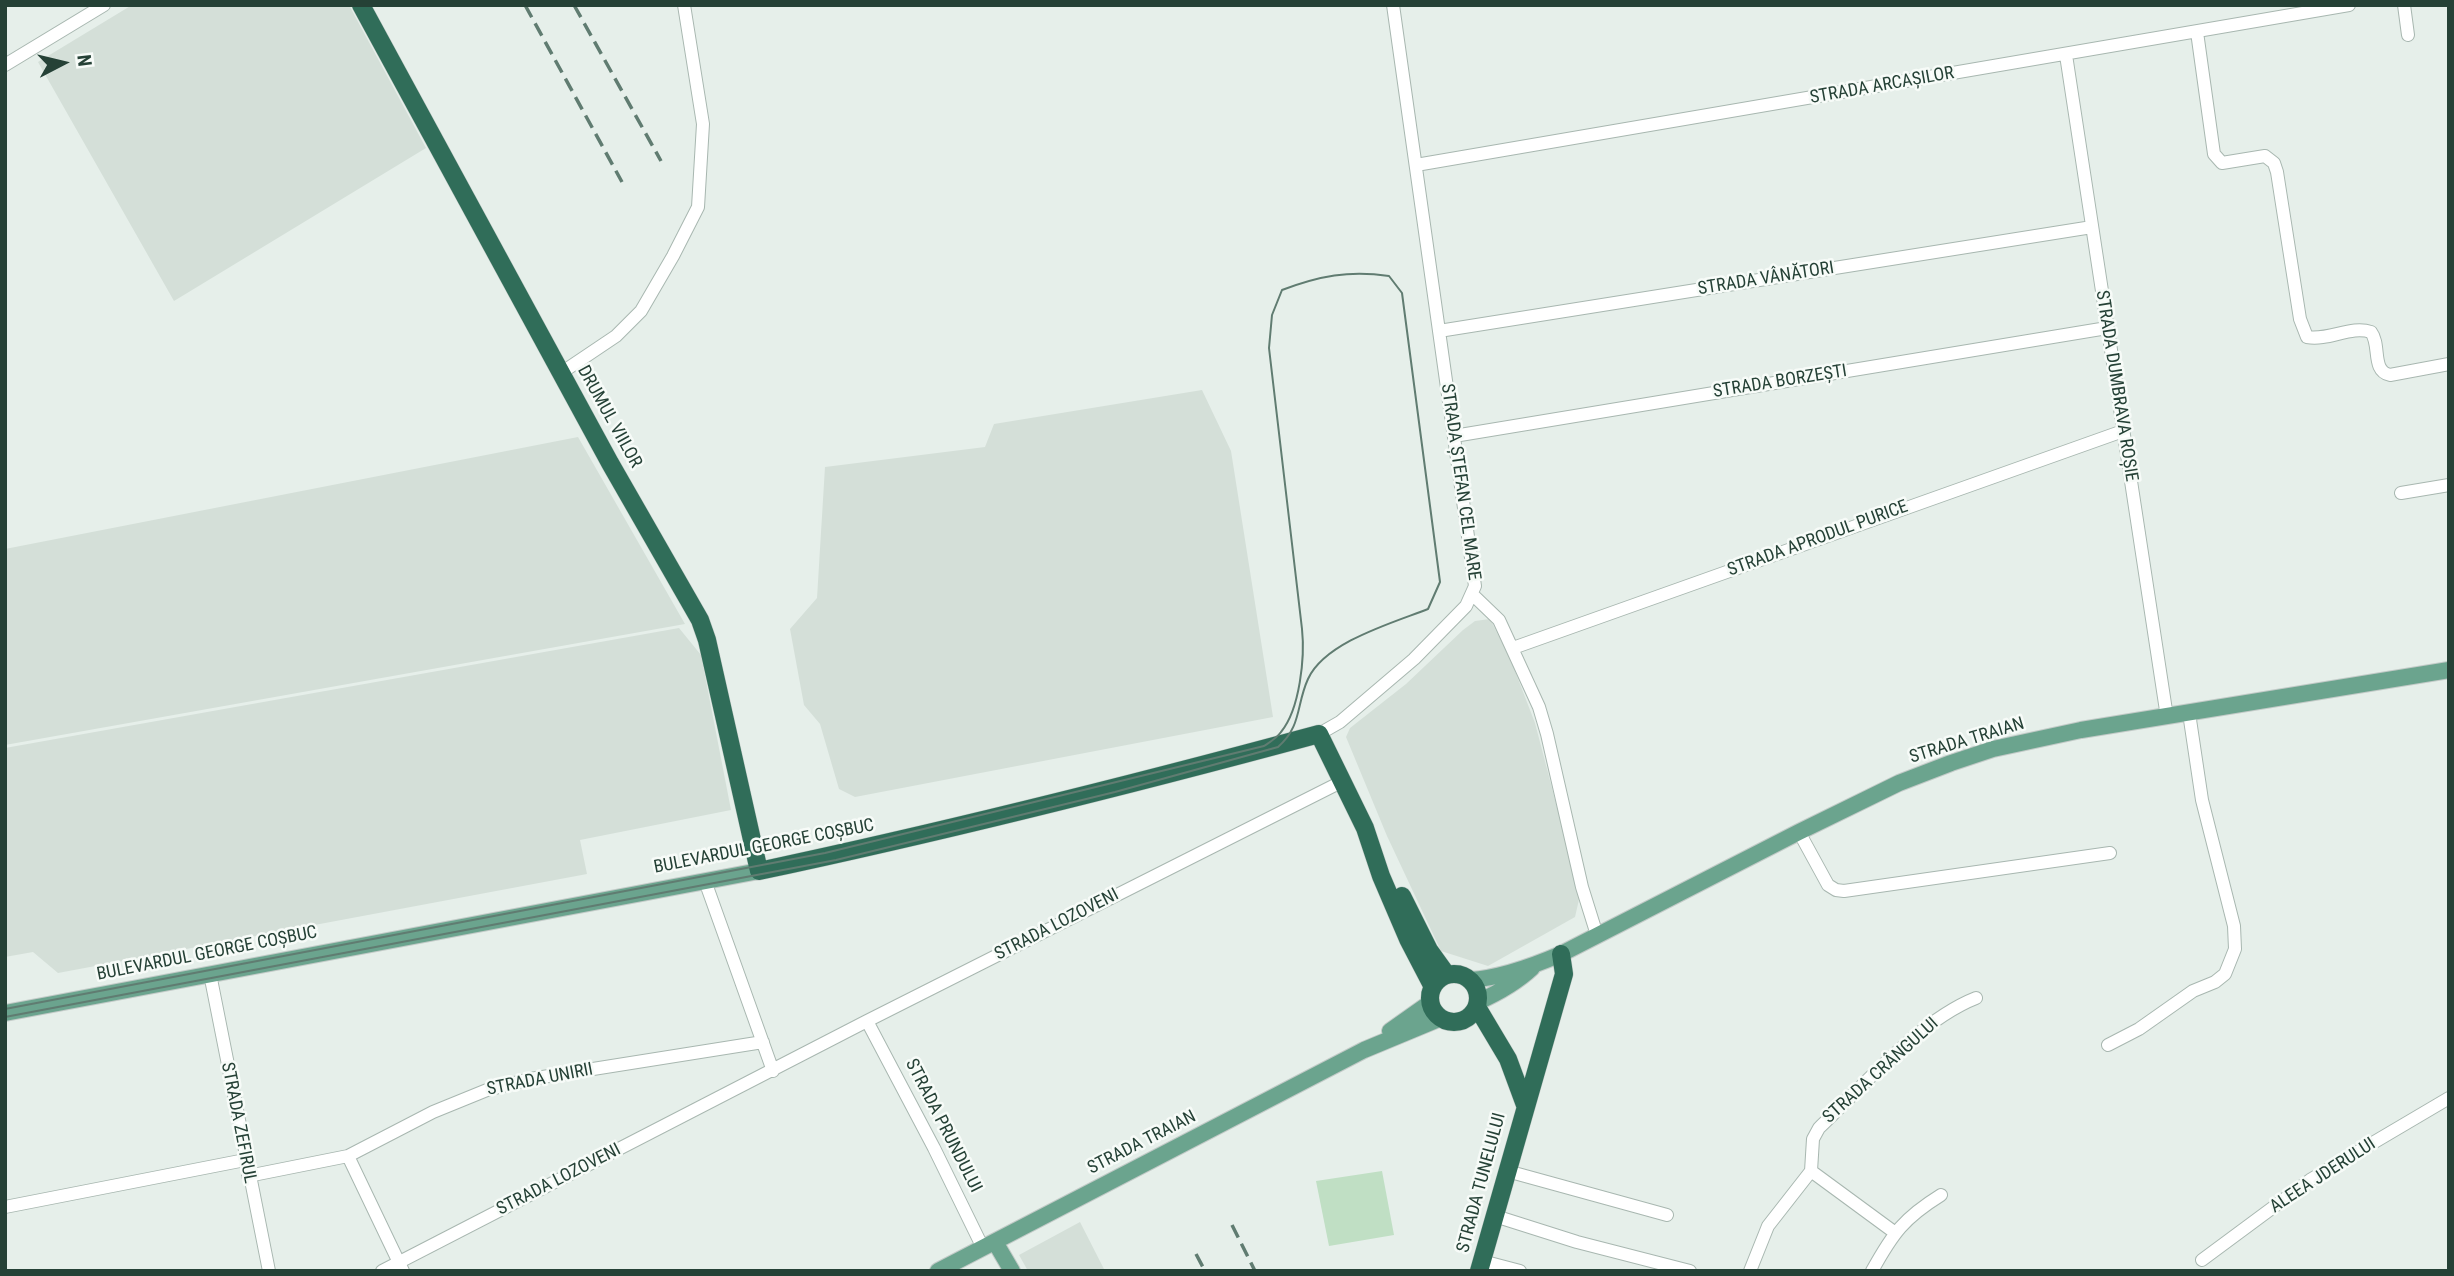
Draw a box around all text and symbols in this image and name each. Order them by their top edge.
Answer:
north arrow [28,28,98,98]
text: N [72,53,96,68]
street label: STRADA ARCAȘILOR [1808,63,1956,109]
street label: STRADA VÂNĂTORI [1696,258,1836,300]
street label: STRADA DUMBRAVA ROȘIE [2090,289,2142,483]
street label: STRADA BORZEȘTI [1712,361,1848,403]
street label: DRUMUL VIILOR [572,362,646,472]
street label: STRADA ȘTEFAN CEL MARE [1436,382,1484,582]
street label: STRADA APRODUL PURICE [1725,496,1911,582]
street label: STRADA TRAIAN [1907,713,2027,769]
street label: BULEVARDUL GEORGE COȘBUC [652,815,876,879]
street label: STRADA LOZOVENI [991,884,1123,966]
street label: BULEVARDUL GEORGE COȘBUC [95,922,319,986]
street label: STRADA CRÂNGULUI [1819,1013,1943,1129]
street label: STRADA PRUNDULUI [900,1056,986,1196]
street label: STRADA UNIRII [485,1059,595,1101]
street label: STRADA ZEFIRUL [216,1061,260,1185]
street label: STRADA TRAIAN [1084,1106,1200,1180]
street label: STRADA TUNELULUI [1453,1111,1511,1255]
street label: ALEEA JDERULUI [2266,1134,2380,1218]
street label: STRADA LOZOVENI [493,1139,625,1221]

